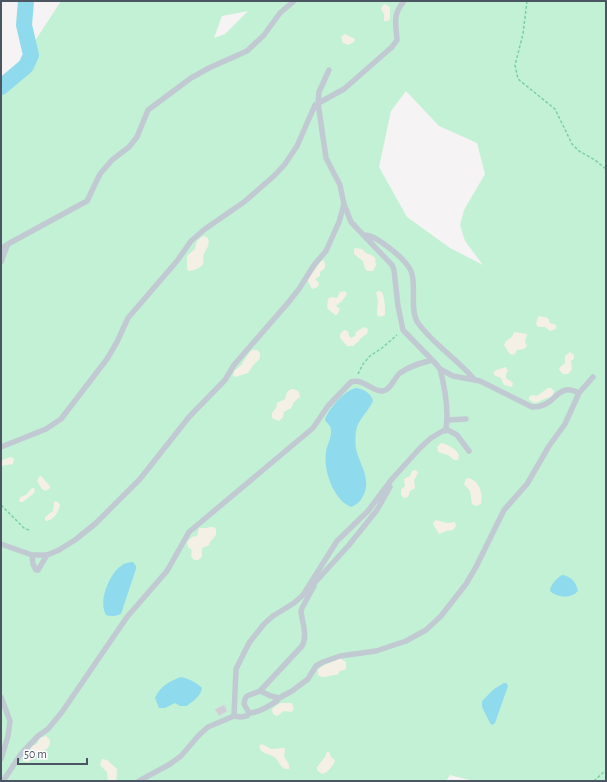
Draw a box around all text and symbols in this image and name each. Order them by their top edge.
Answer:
scale bar [18,740,87,766]
text: 50 m [24,748,47,760]

